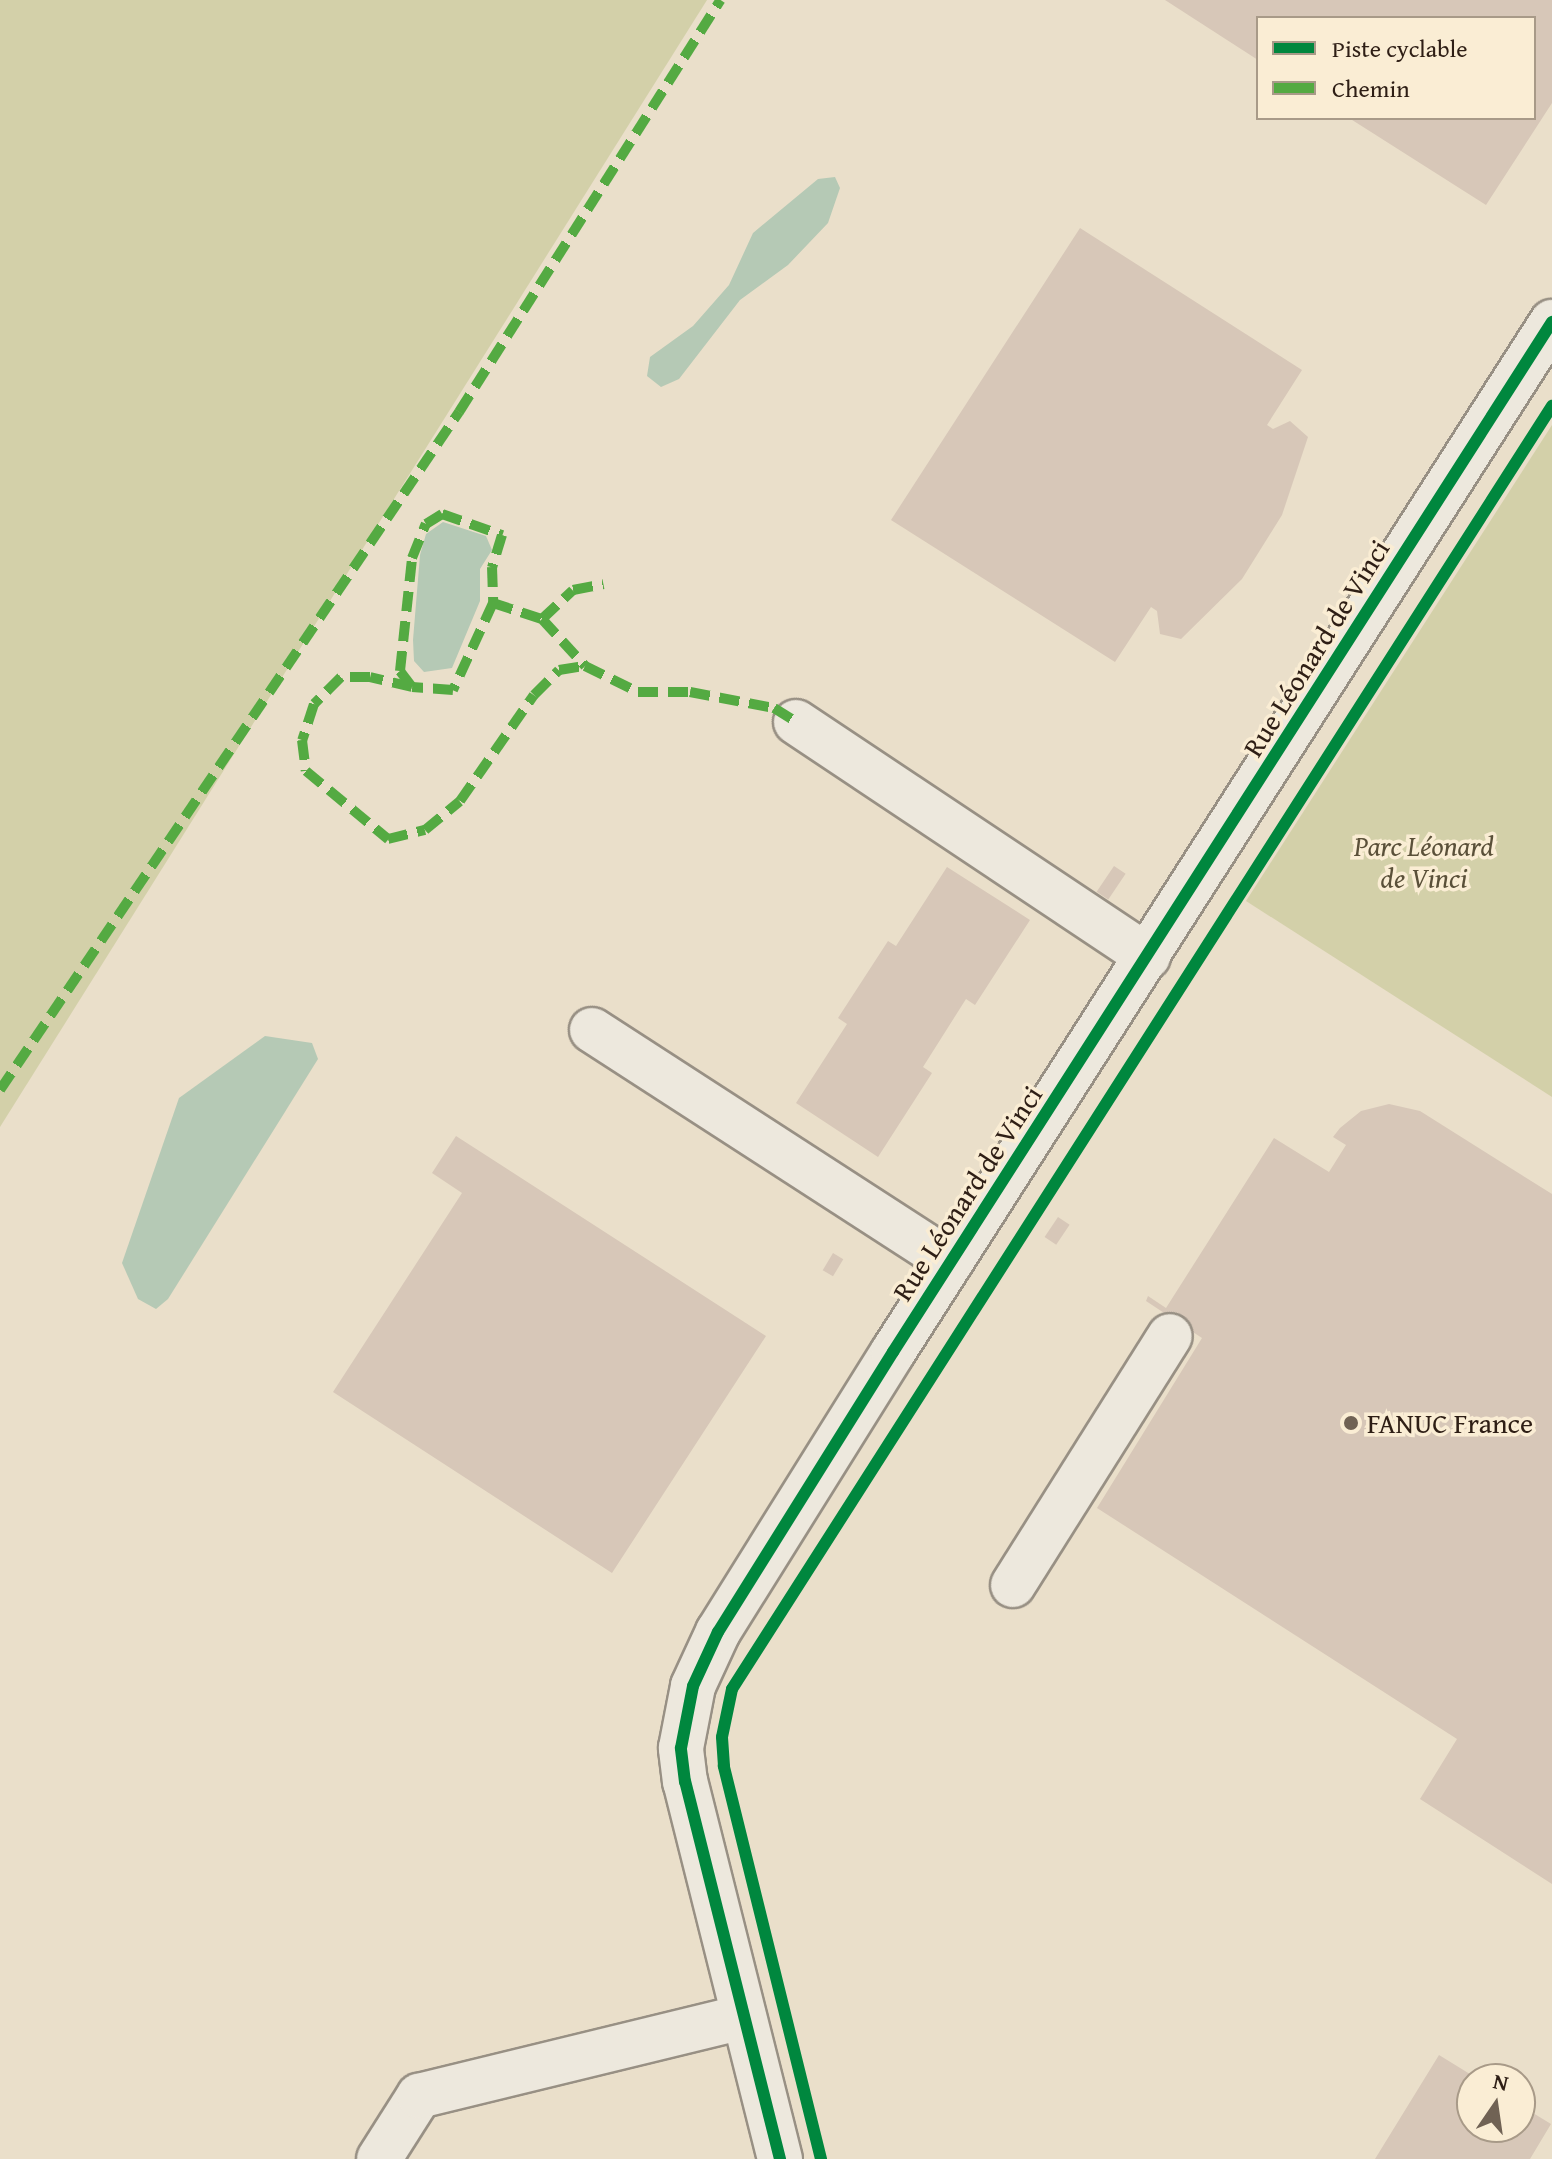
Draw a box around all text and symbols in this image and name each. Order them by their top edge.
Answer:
legend [1256,16,1536,120]
text: Piste cyclable [1332,31,1468,66]
text: Chemin [1332,71,1410,106]
street label: Rue Léonard de Vinci [1236,533,1396,763]
park label: Parc Léonard de Vinci [1354,829,1494,895]
street label: Rue Léonard de Vinci [885,1079,1049,1307]
place label: FANUC France [1367,1406,1533,1440]
marker: FANUC France [1342,1414,1360,1432]
north arrow [1456,2063,1536,2143]
text: N [1490,2064,1512,2099]

